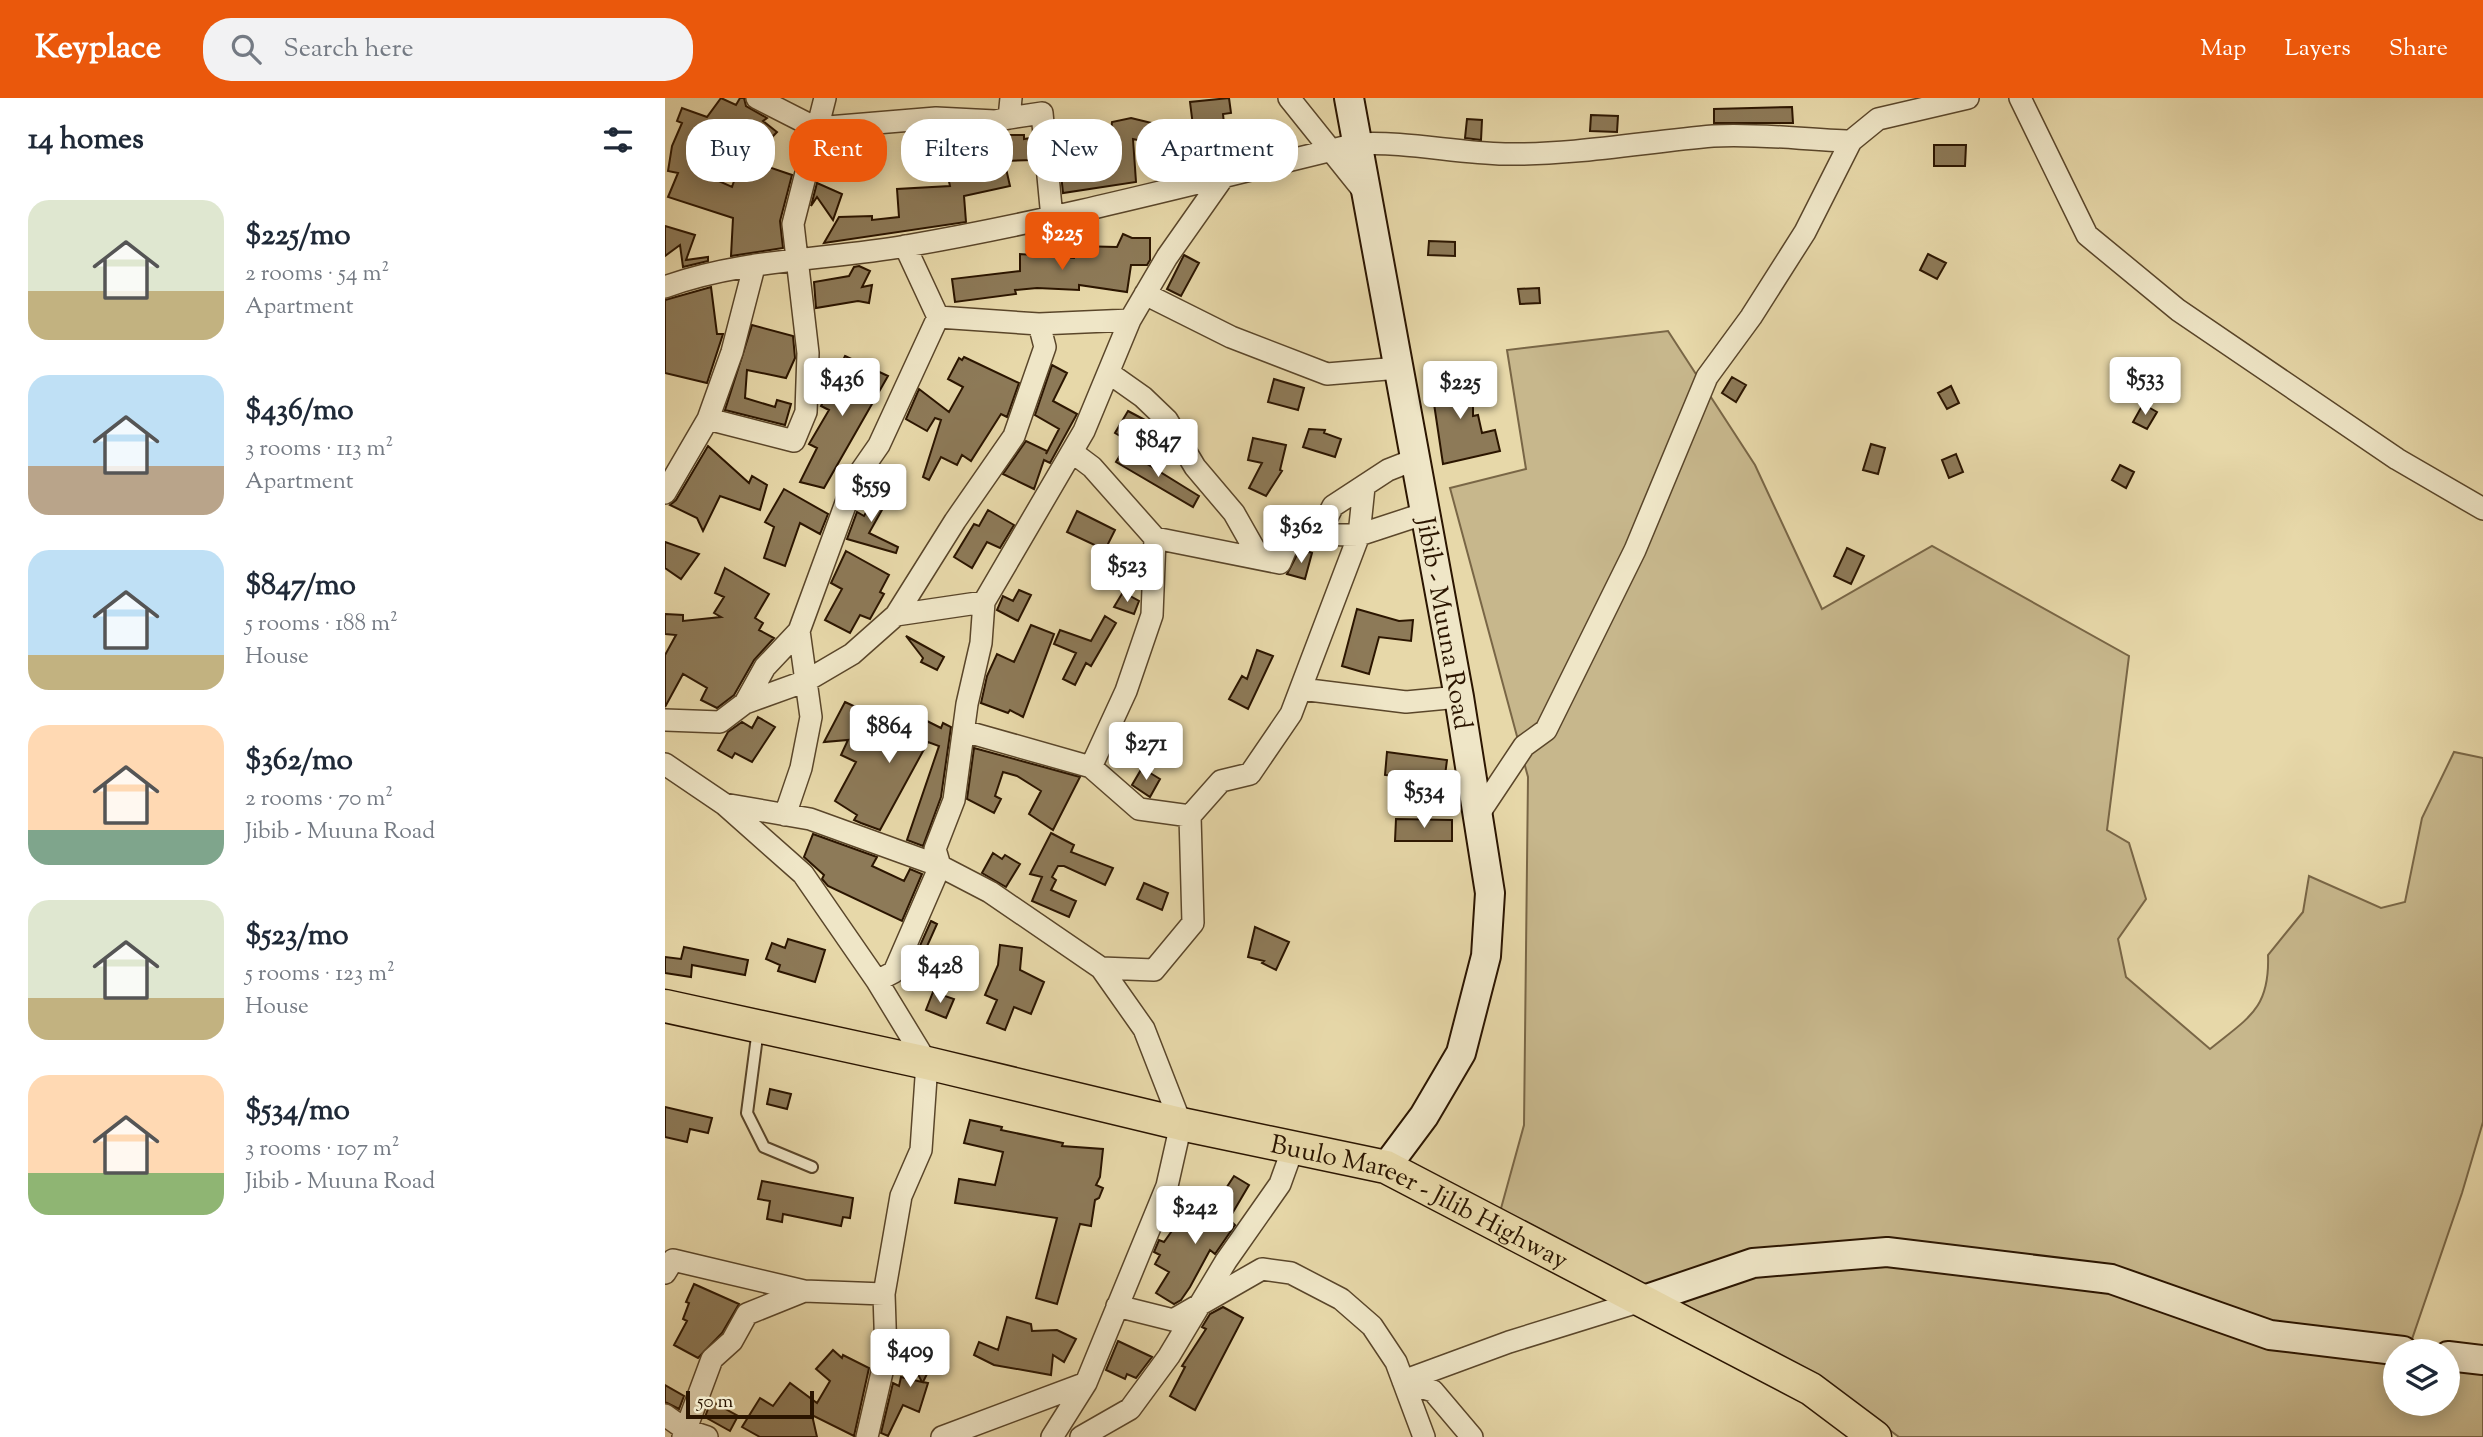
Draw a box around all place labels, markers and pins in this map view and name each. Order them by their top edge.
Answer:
pin: $225 [1021,212,1103,272]
pin: $436 [801,358,883,418]
pin: $533 [2104,358,2186,417]
pin: $225 [1419,362,1501,421]
pin: $847 [1117,420,1199,479]
pin: $559 [830,464,912,524]
pin: $362 [1260,505,1342,565]
pin: $523 [1086,545,1168,604]
pin: $864 [848,706,930,765]
pin: $271 [1105,722,1187,782]
pin: $534 [1383,770,1465,830]
pin: $428 [899,946,981,1005]
pin: $242 [1154,1186,1236,1246]
pin: $409 [869,1330,951,1389]

